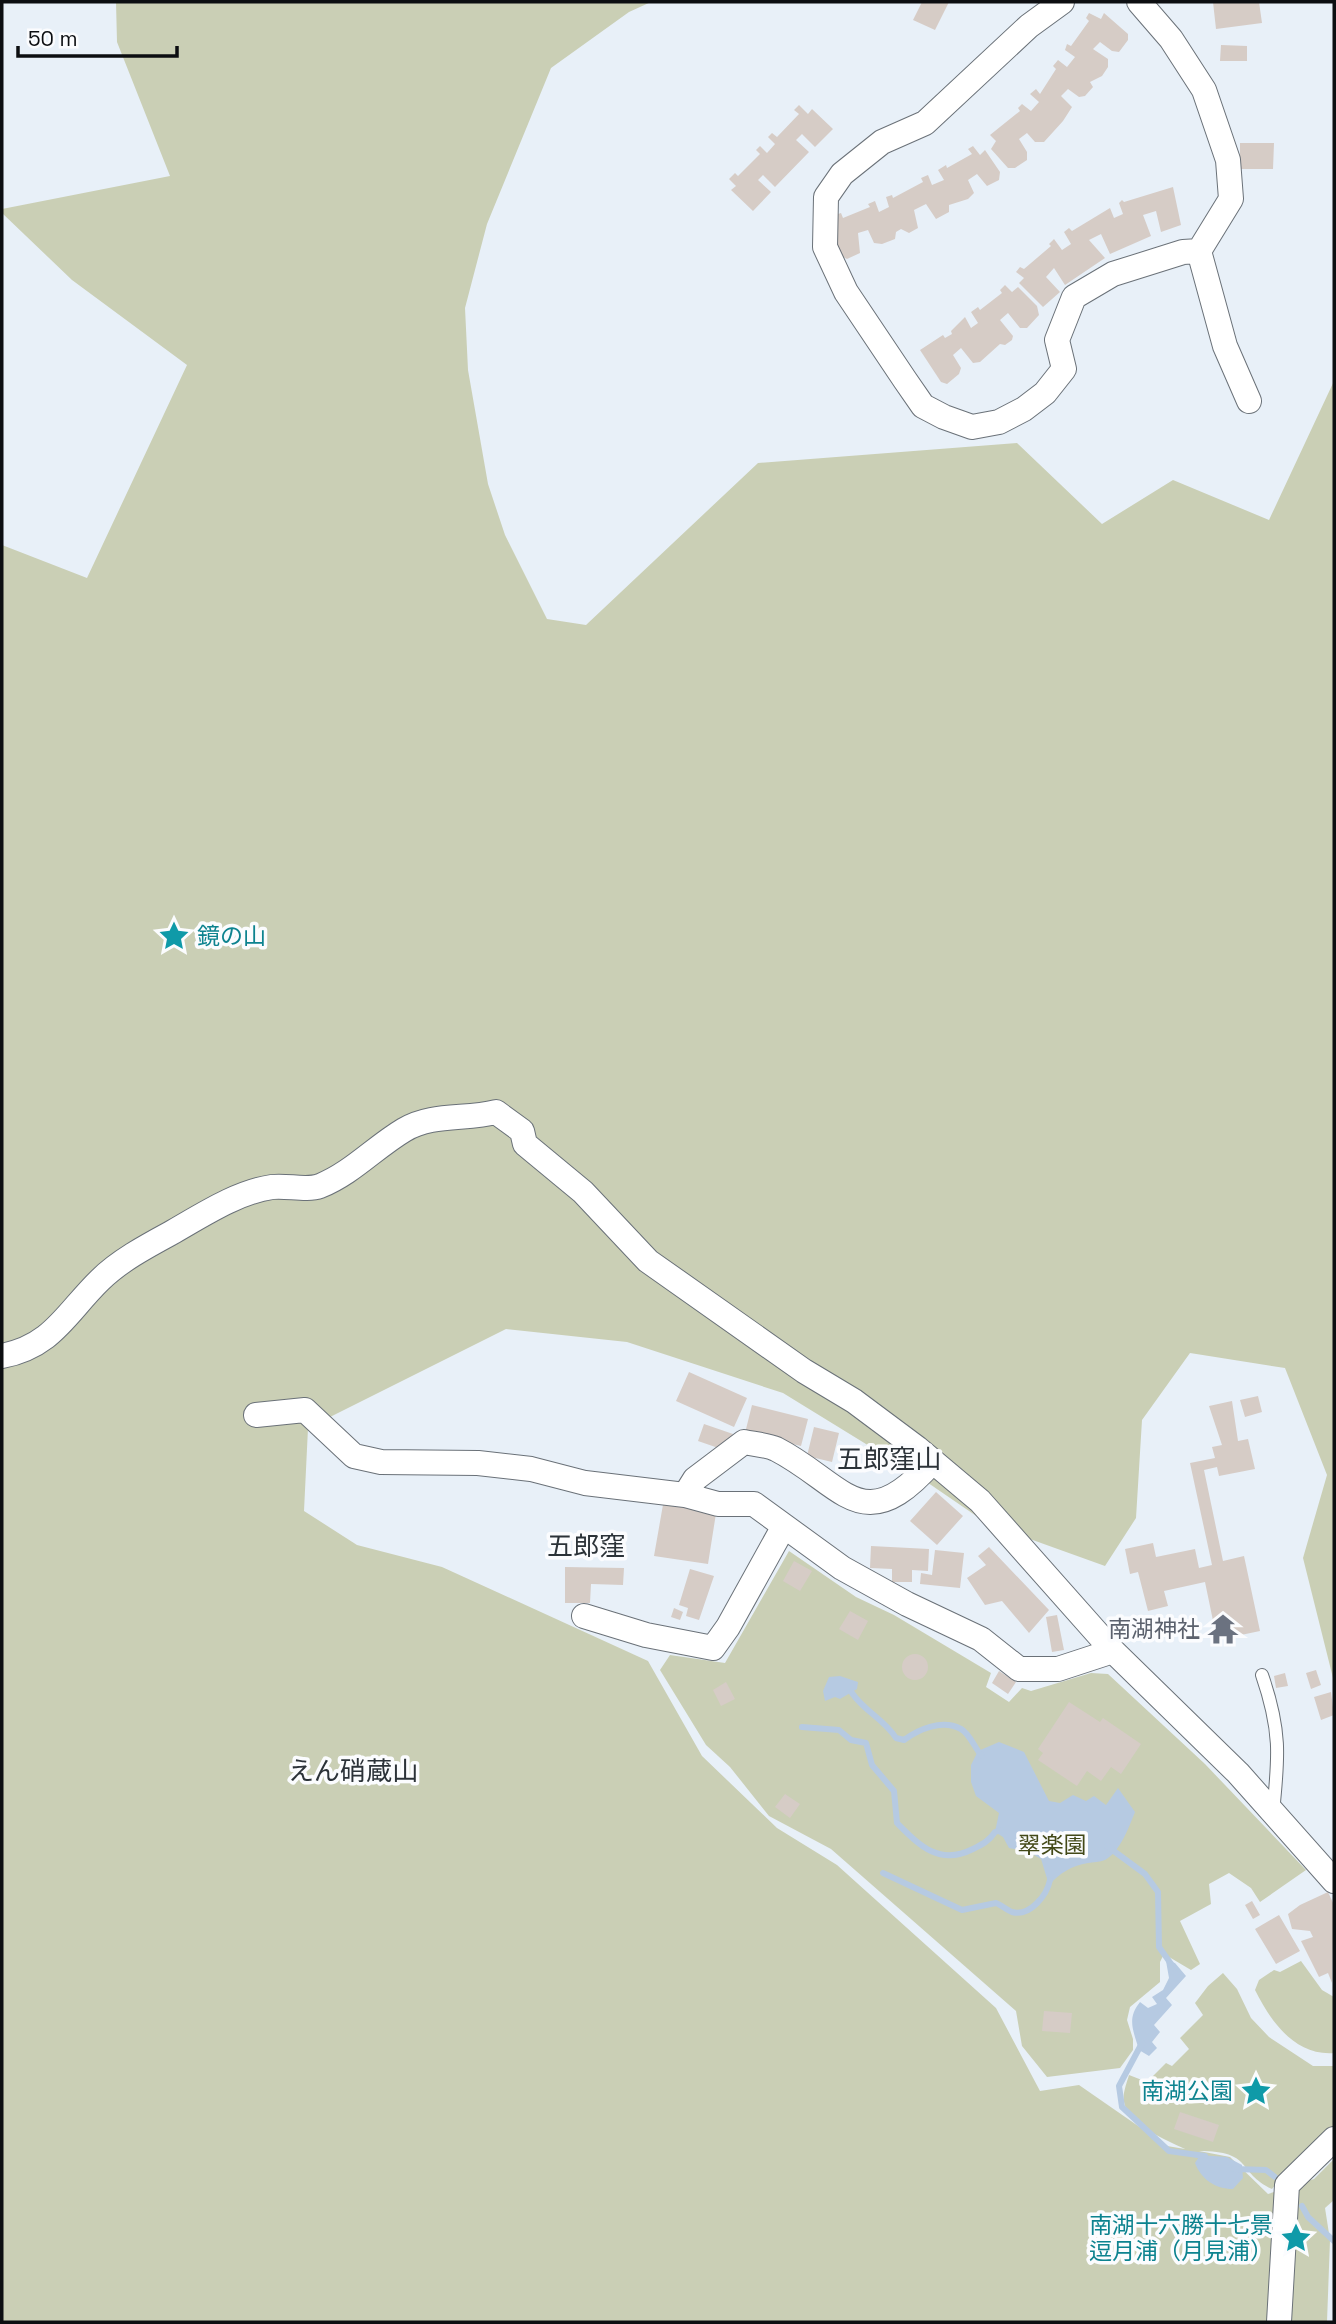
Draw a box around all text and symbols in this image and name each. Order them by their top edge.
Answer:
scale bar [18,14,177,58]
text: 50 m [28,25,78,52]
place icon: 鏡の山 [157,919,191,953]
place label: 鏡の山 [197,921,266,951]
district label: 五郎窪山 [837,1442,941,1476]
district label: 五郎窪 [547,1529,625,1563]
temple icon: 南湖神社 [1206,1612,1240,1646]
place label: 南湖神社 [1108,1614,1200,1644]
district label: えん硝蔵山 [288,1754,418,1788]
park label: 翠楽園 [1018,1830,1087,1860]
place icon: 南湖公園 [1239,2074,1273,2108]
place label: 南湖公園 [1141,2076,1233,2106]
place label: 南湖十六勝十七景 逗月浦（月見浦） [1089,2210,1273,2266]
place icon: 南湖十六勝十七景 逗月浦（月見浦） [1279,2221,1313,2255]

